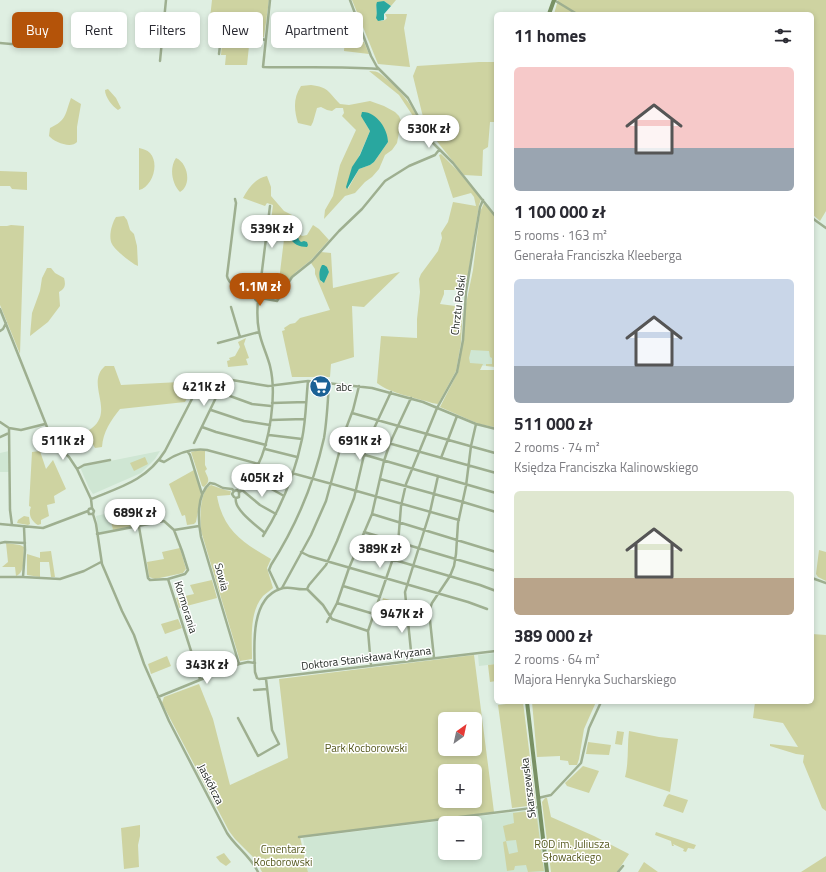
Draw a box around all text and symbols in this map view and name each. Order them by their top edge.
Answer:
chip: Buy [12,12,63,48]
chip: Rent [71,12,127,48]
chip: Filters [135,12,200,48]
chip: New [208,12,263,48]
chip: Apartment [271,12,363,48]
text: 11 homes [514,23,586,49]
icon: filters [772,25,794,47]
icon: home [618,93,690,165]
pin: 530K zł [392,115,466,149]
text: 530K zł [407,118,451,138]
text: 1 100 000 zł [514,199,606,225]
pin: 539K zł [235,215,309,249]
text: 539K zł [250,218,294,238]
text: 5 rooms · 163 m² [514,225,607,245]
text: Generała Franciszka Kleeberga [514,245,682,265]
pin: 1.1M zł [223,273,297,307]
street label: Chrztu Polski [446,274,470,336]
text: 1.1M zł [239,276,281,296]
icon: home [618,305,690,377]
pin: 421K zł [167,373,241,407]
supermarket icon: abc [308,374,334,400]
text: 421K zł [182,376,226,396]
place label: abc [336,379,352,395]
text: 511 000 zł [514,411,593,437]
pin: 511K zł [26,427,100,461]
pin: 691K zł [323,427,397,461]
text: 511K zł [41,430,85,450]
text: 691K zł [338,430,382,450]
text: 2 rooms · 74 m² [514,437,600,457]
text: Księdza Franciszka Kalinowskiego [514,457,698,477]
pin: 405K zł [225,464,299,498]
text: 405K zł [240,467,284,487]
pin: 689K zł [98,499,172,533]
text: 689K zł [113,502,157,522]
icon: home [618,517,690,589]
pin: 389K zł [343,535,417,569]
text: 389K zł [358,538,402,558]
street label: Sowia [211,561,233,593]
street label: Kormorania [170,579,202,636]
pin: 947K zł [365,600,439,634]
text: 947K zł [380,603,424,623]
text: 389 000 zł [514,623,593,649]
street label: Doktora Stanisława Kryzana [300,642,432,674]
text: 2 rooms · 64 m² [514,649,600,669]
pin: 343K zł [170,651,244,685]
text: 343K zł [185,654,229,674]
text: Majora Henryka Sucharskiego [514,669,676,689]
north arrow [438,712,482,756]
map controls [438,712,482,860]
park label: Park Kocborowski [325,740,407,756]
street label: Skarszewska [516,757,540,819]
street label: Jaskółcza [194,761,228,807]
button: + [438,764,482,808]
button: − [438,816,482,860]
park label: ROD im. Juliusza Słowackiego [534,836,610,865]
park label: Cmentarz Kocborowski [254,841,312,870]

